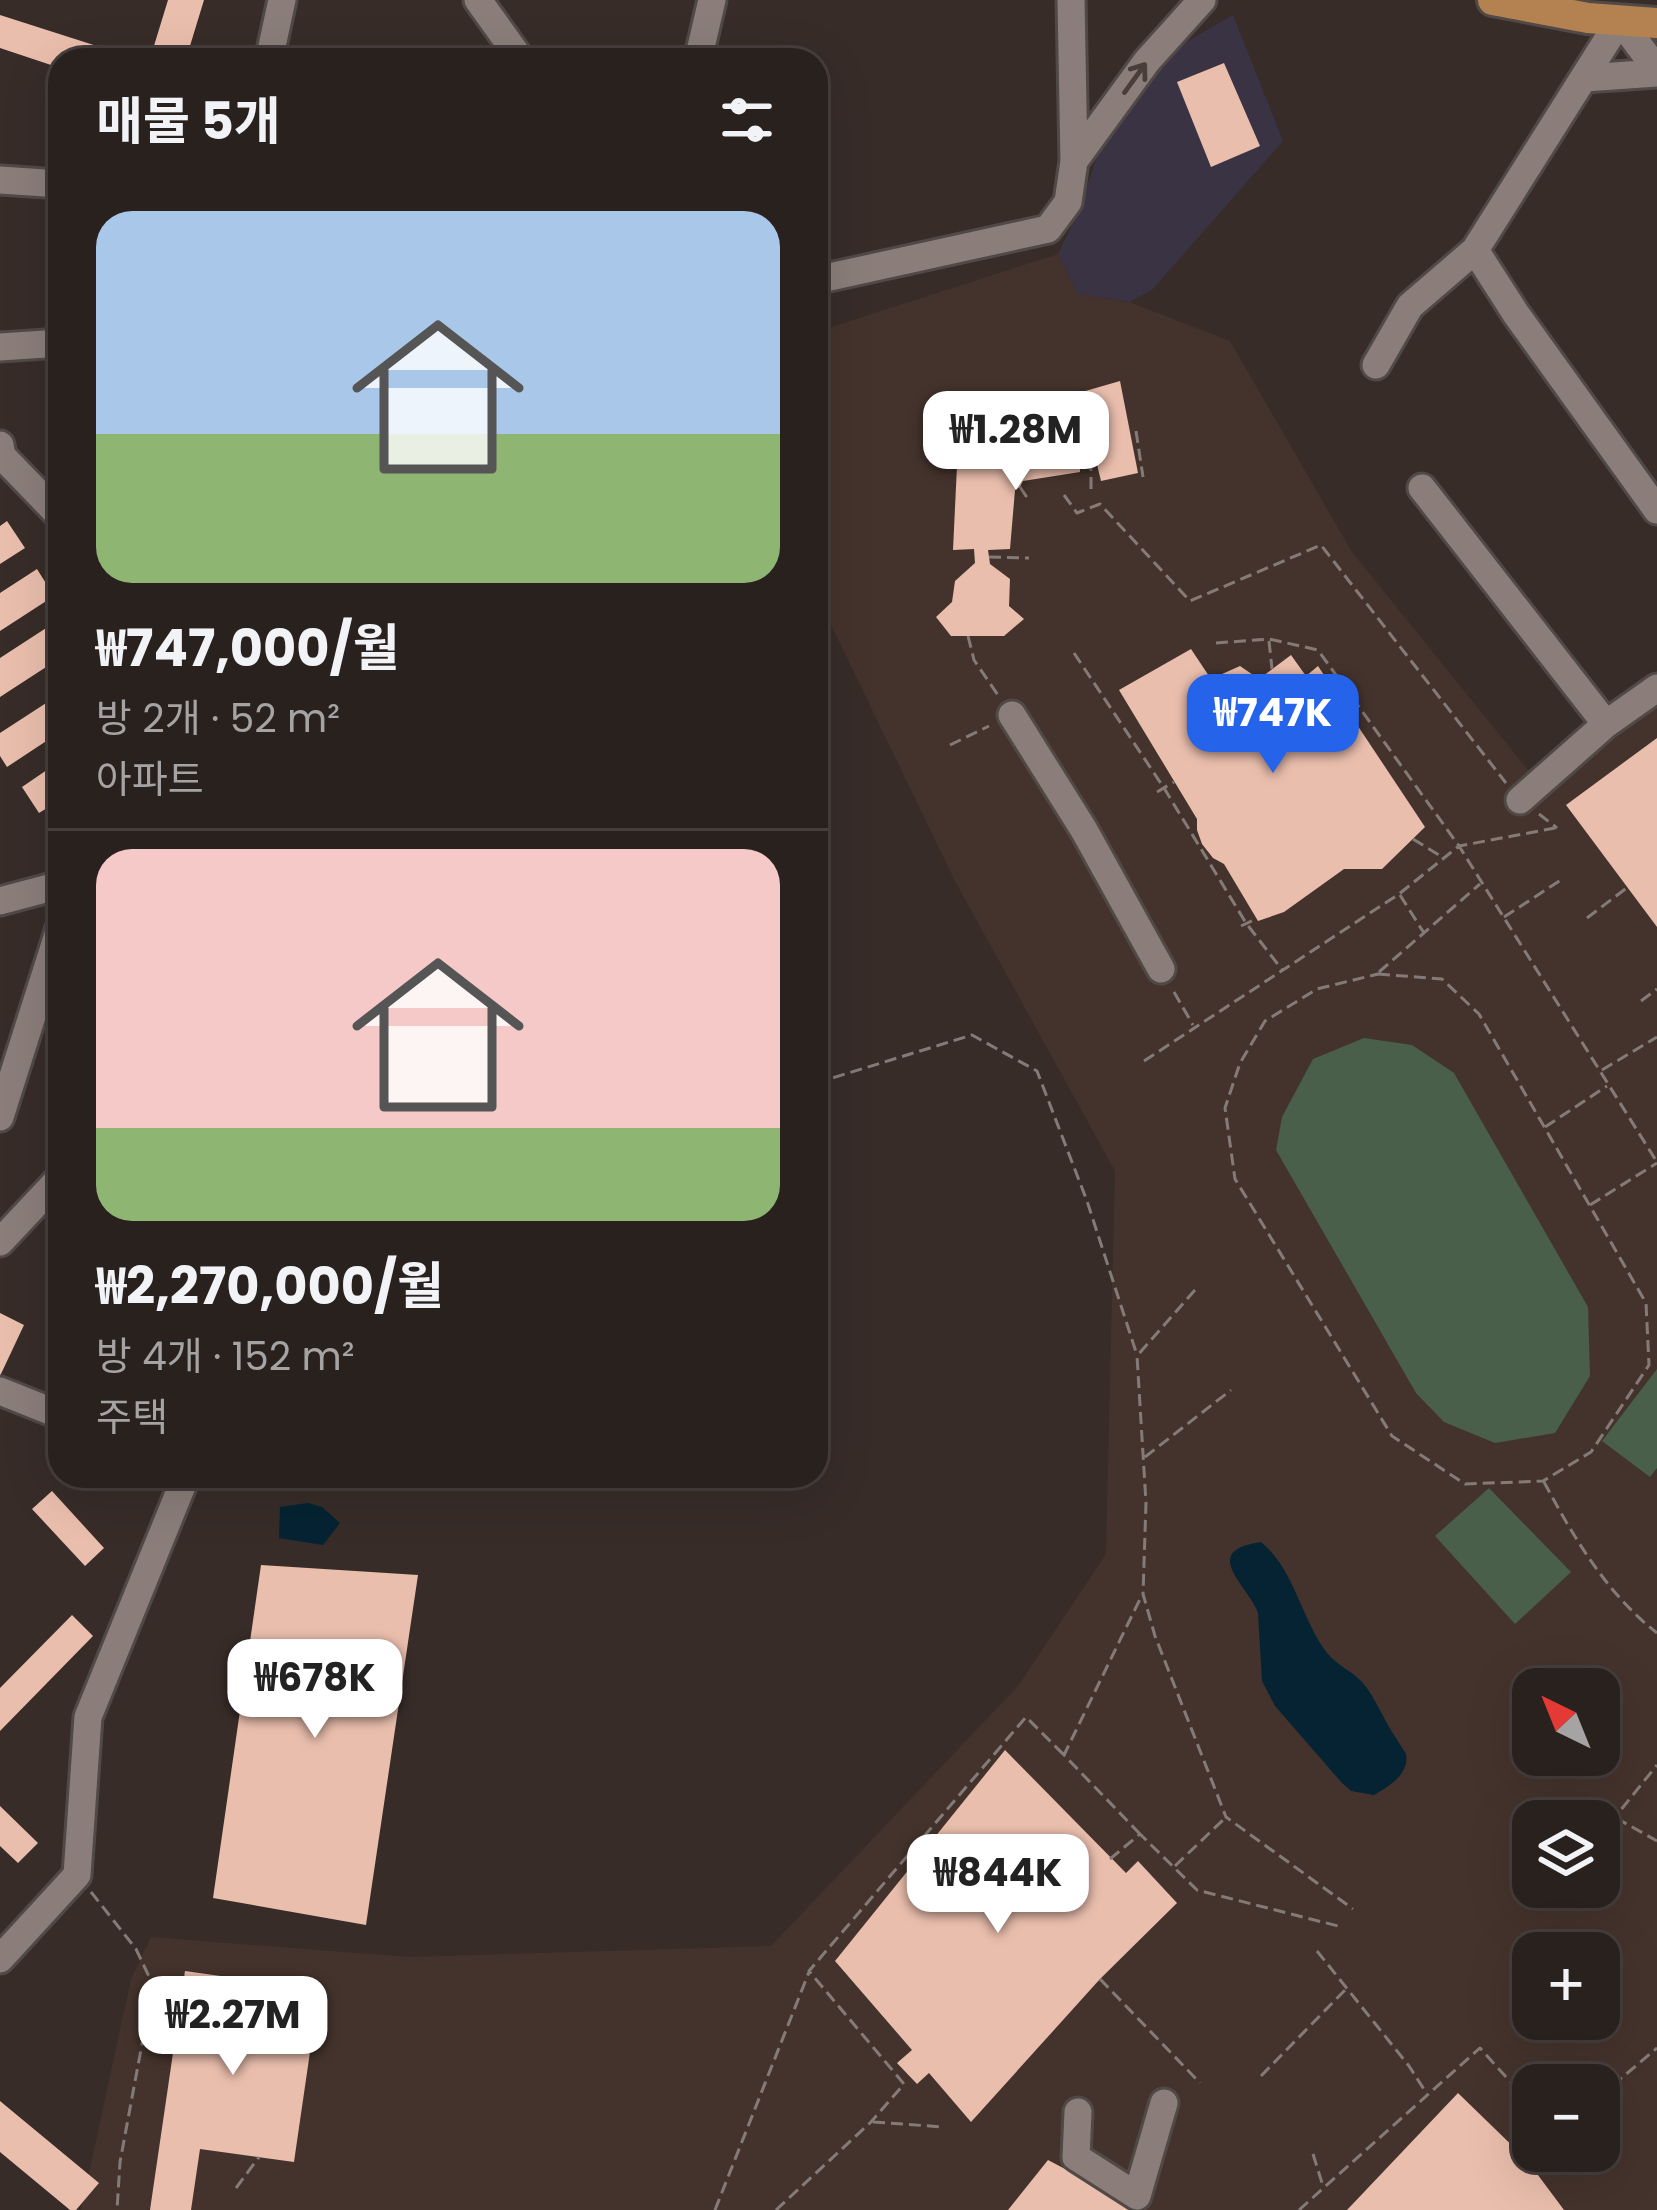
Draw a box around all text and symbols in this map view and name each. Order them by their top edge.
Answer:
one-way arrow [1121,62,1147,95]
text: 매물 5개 [96,85,281,157]
icon: filters [714,87,780,153]
icon: home [330,289,546,505]
pin: ₩1.28M [918,391,1114,493]
text: ₩1.28M [950,402,1082,457]
text: ₩747,000/월 [96,612,400,684]
pin: ₩747K [1189,674,1357,776]
text: ₩747K [1214,685,1332,740]
text: 방 2개 · 52 m² [96,691,340,746]
text: 아파트 [96,752,204,807]
icon: home [330,927,546,1143]
text: ₩2,270,000/월 [96,1250,444,1322]
text: 방 4개 · 152 m² [96,1329,355,1384]
text: 주택 [96,1390,168,1445]
pin: ₩678K [231,1639,399,1741]
text: ₩678K [254,1650,376,1705]
north arrow [1512,1668,1620,1776]
map controls [1512,1668,1620,2172]
button: layers [1512,1800,1620,1908]
pin: ₩844K [914,1834,1082,1936]
text: ₩844K [934,1845,1062,1900]
button: + [1512,1932,1620,2040]
pin: ₩2.27M [135,1976,331,2078]
text: ₩2.27M [165,1987,301,2042]
button: − [1512,2064,1620,2172]

